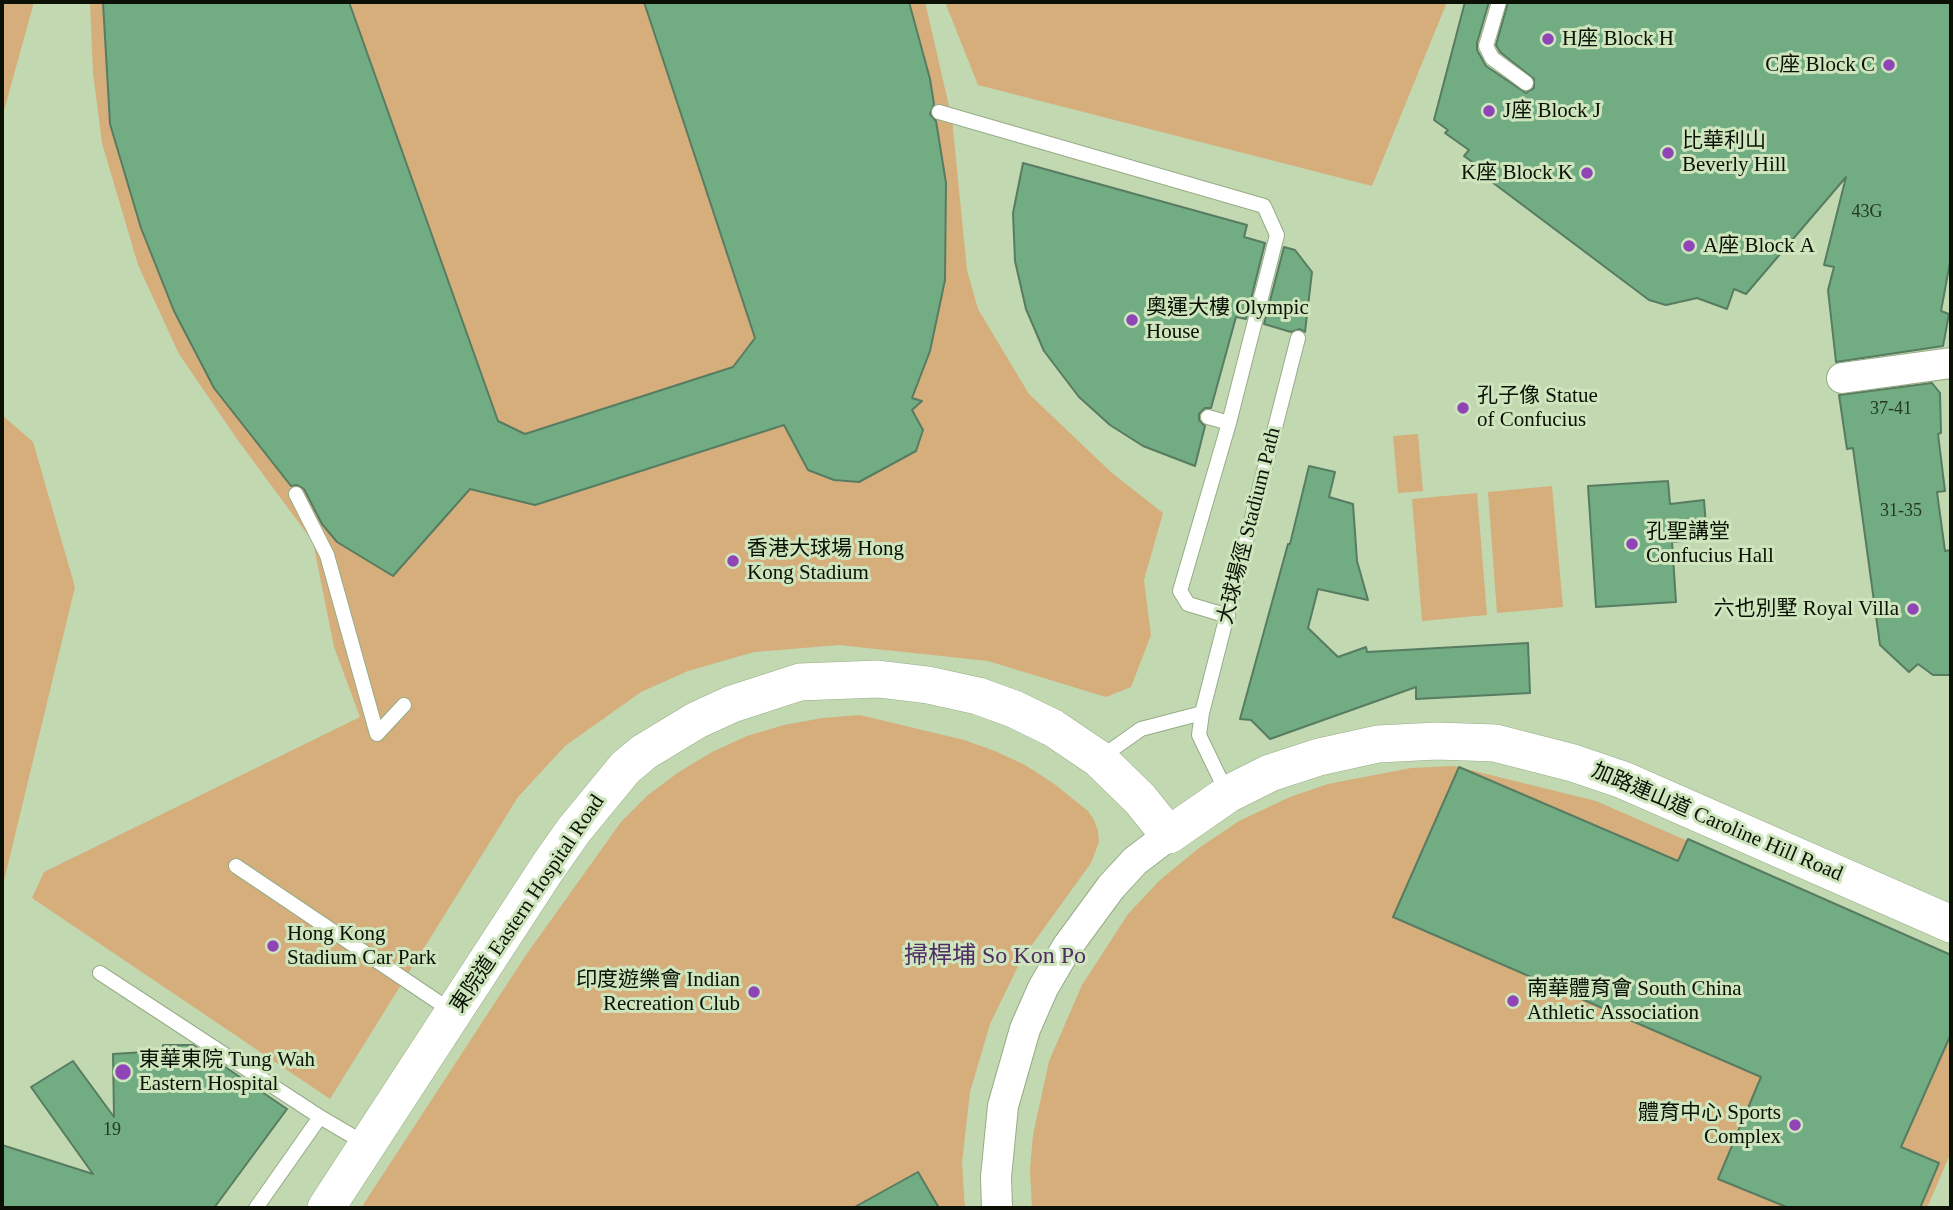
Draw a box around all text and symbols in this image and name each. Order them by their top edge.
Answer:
place label: H座 Block H [1562,26,1674,52]
marker: H座 Block H [1540,31,1556,47]
place label: C座 Block C [1765,52,1875,78]
marker: C座 Block C [1881,57,1897,73]
place label: J座 Block J [1503,98,1601,124]
marker: J座 Block J [1481,103,1497,119]
place label: 比華利山 Beverly Hill [1682,128,1786,178]
marker: 比華利山 Beverly Hill [1660,145,1676,161]
place label: K座 Block K [1461,160,1573,186]
marker: K座 Block K [1579,165,1595,181]
house number: 43G [1852,201,1882,223]
place label: A座 Block A [1703,233,1815,259]
marker: A座 Block A [1681,238,1697,254]
place label: 奧運大樓 Olympic House [1146,295,1309,345]
marker: 奧運大樓 Olympic House [1124,312,1140,328]
place label: 孔子像 Statue of Confucius [1477,383,1598,433]
house number: 37-41 [1870,398,1912,420]
marker: 孔子像 Statue of Confucius [1455,400,1471,416]
street label: 大球場徑 Stadium Path [1213,425,1287,627]
house number: 31-35 [1880,500,1922,522]
place label: 孔聖講堂 Confucius Hall [1646,519,1774,569]
place label: 香港大球場 Hong Kong Stadium [747,536,904,586]
marker: 孔聖講堂 Confucius Hall [1624,536,1640,552]
marker: 香港大球場 Hong Kong Stadium [725,553,741,569]
place label: 六也別墅 Royal Villa [1714,596,1899,622]
marker: 六也別墅 Royal Villa [1905,601,1921,617]
street label: 加路連山道 Caroline Hill Road [1588,759,1846,887]
street label: 東院道 Eastern Hospital Road [446,790,610,1018]
place label: Hong Kong Stadium Car Park [287,921,436,971]
marker: Hong Kong Stadium Car Park [265,938,281,954]
district label: 掃桿埔 So Kon Po [904,943,1086,971]
place label: 印度遊樂會 Indian Recreation Club [576,967,740,1017]
place label: 南華體育會 South China Athletic Association [1527,976,1742,1026]
marker: 印度遊樂會 Indian Recreation Club [746,984,762,1000]
marker: 南華體育會 South China Athletic Association [1505,993,1521,1009]
place label: 東華東院 Tung Wah Eastern Hospital [139,1047,315,1097]
marker: 東華東院 Tung Wah Eastern Hospital [113,1062,133,1082]
place label: 體育中心 Sports Complex [1638,1100,1781,1150]
marker: 體育中心 Sports Complex [1787,1117,1803,1133]
house number: 19 [103,1119,121,1141]

